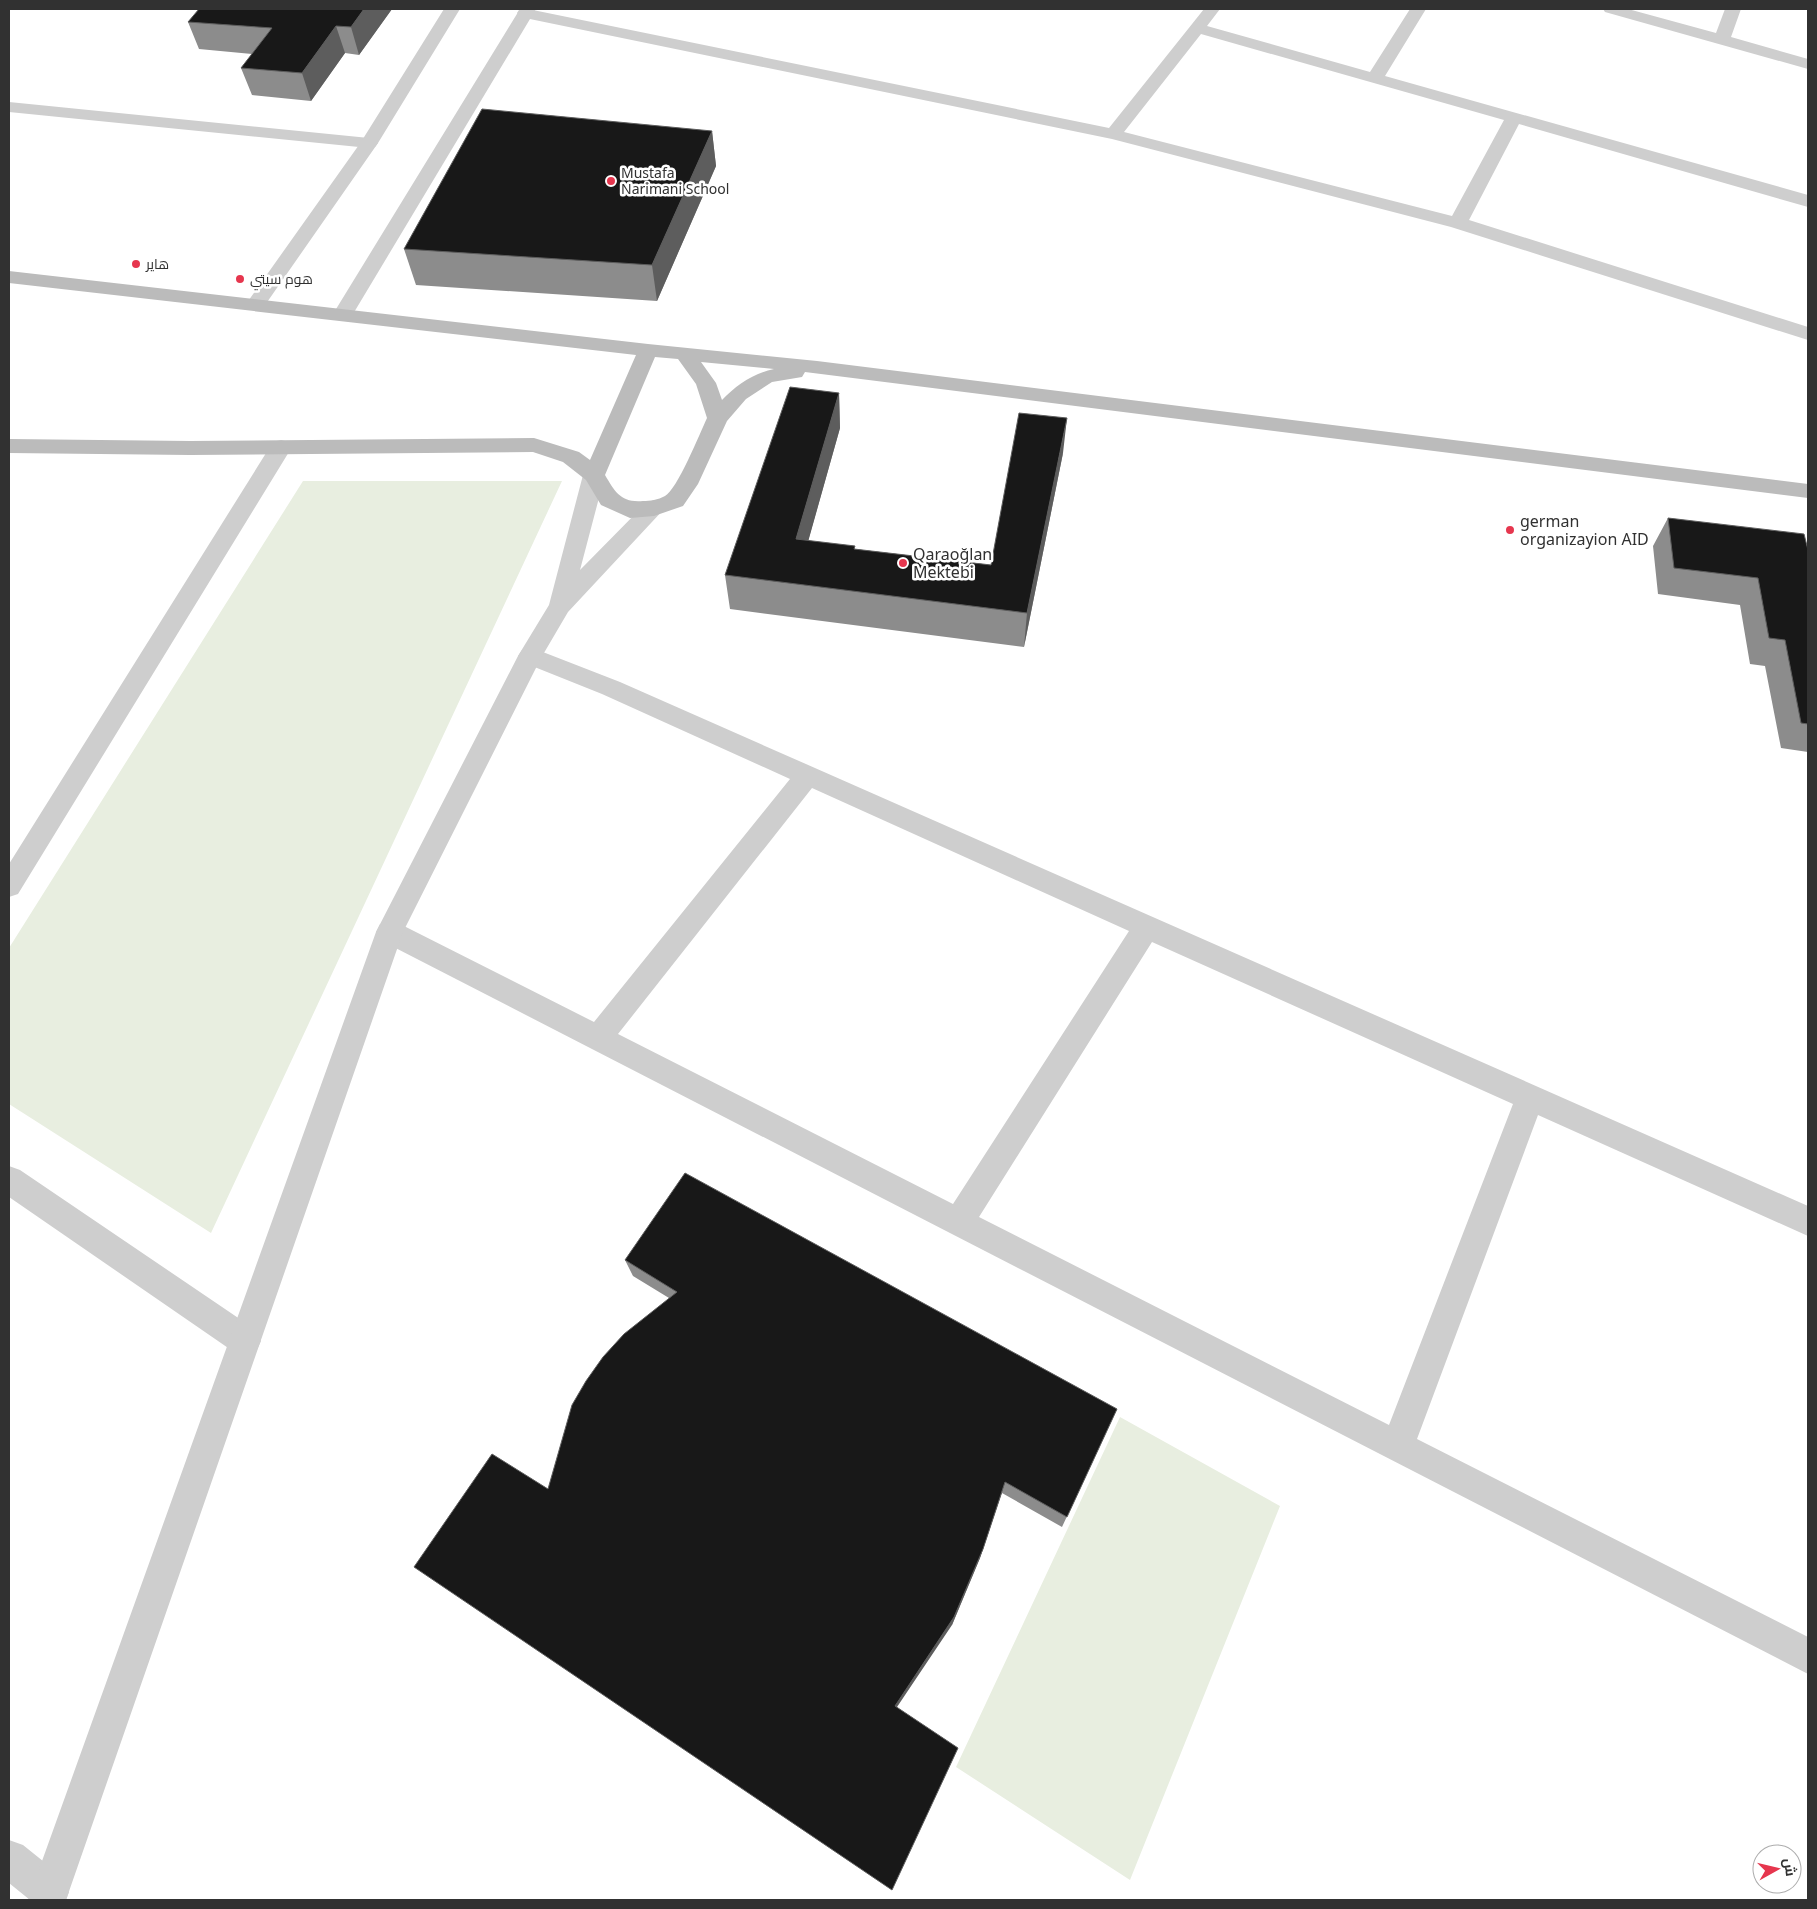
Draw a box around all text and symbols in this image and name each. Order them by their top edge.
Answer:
place label: Mustafa Narimani School [621,163,729,198]
marker: Mustafa Narimani School [605,175,617,187]
place label: هاير [145,254,169,273]
marker: هاير [130,258,142,270]
place label: هوم سيتي [250,269,313,291]
marker: هوم سيتي [234,273,246,285]
place label: german organizayion AID [1520,510,1649,550]
marker: german organizayion AID [1504,524,1516,536]
place label: Qaraoğlan Mektebi [913,543,992,583]
marker: Qaraoğlan Mektebi [897,557,909,569]
north arrow [1752,1844,1802,1894]
text: ش [1780,1857,1801,1877]

